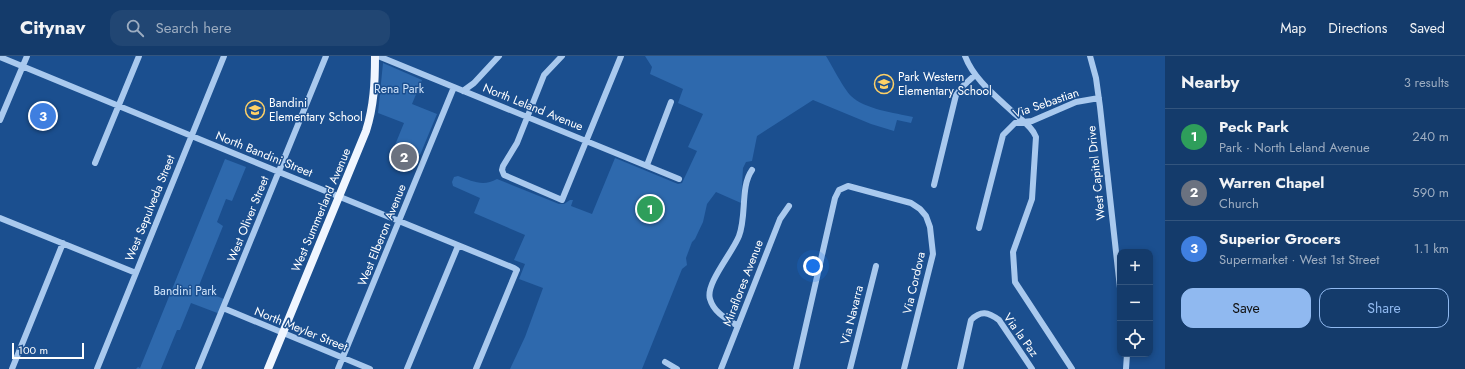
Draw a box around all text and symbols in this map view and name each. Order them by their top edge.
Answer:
search box [110,10,390,46]
text: Citynav [20,14,86,41]
icon: search [124,17,146,39]
text: Search here [156,17,231,39]
text: Map [1280,18,1306,38]
text: Directions [1328,18,1388,38]
text: Saved [1410,18,1445,38]
place label: Park Western Elementary School [898,68,992,100]
text: Nearby [1181,70,1239,94]
school or university icon: Park Western Elementary School [873,73,895,95]
text: 3 results [1404,73,1449,92]
street label: North Leland Avenue [480,79,586,135]
park label: Rena Park [374,80,425,98]
street label: Via Sebastian [1011,83,1081,123]
place label: Bandini Elementary School [269,94,363,126]
school or university icon: Bandini Elementary School [244,99,266,121]
pin: 3 [30,101,56,131]
text: Peck Park [1219,116,1289,138]
street label: West Capitol Drive [1082,125,1110,221]
street label: North Bandini Street [213,126,315,182]
text: 1 [1191,127,1197,146]
text: 240 m [1412,127,1449,146]
text: Park · North Leland Avenue [1219,138,1370,157]
pin: 2 [391,142,417,172]
street label: West Summerland Avenue [287,145,355,275]
street label: West Sepulveda Street [120,152,180,264]
text: Warren Chapel [1219,172,1324,194]
street label: West Oliver Street [223,173,274,265]
street label: West Elberon Avenue [353,181,411,289]
text: 2 [1190,183,1198,202]
text: 590 m [1412,183,1449,202]
pin: 1 [637,194,663,224]
text: Church [1219,194,1259,213]
text: Superior Grocers [1219,228,1341,250]
street label: Miraflores Avenue [718,237,768,329]
text: 3 [1190,239,1198,258]
text: 1.1 km [1414,239,1449,258]
map controls [1117,249,1153,357]
button: + [1117,249,1153,285]
street label: Via Cordova [898,250,930,316]
text: Supermarket · West 1st Street [1219,250,1379,269]
your location [803,256,823,276]
park label: Bandini Park [153,282,217,300]
street label: Via Navarra [836,283,868,347]
button: − [1117,285,1153,321]
button: Save [1181,288,1311,328]
button: Share [1319,288,1449,328]
street label: North Meyler Street [252,302,350,356]
street label: Via la Paz [999,309,1043,361]
button: locate [1117,321,1153,357]
scale bar [12,341,84,360]
text: 100 m [18,342,48,358]

